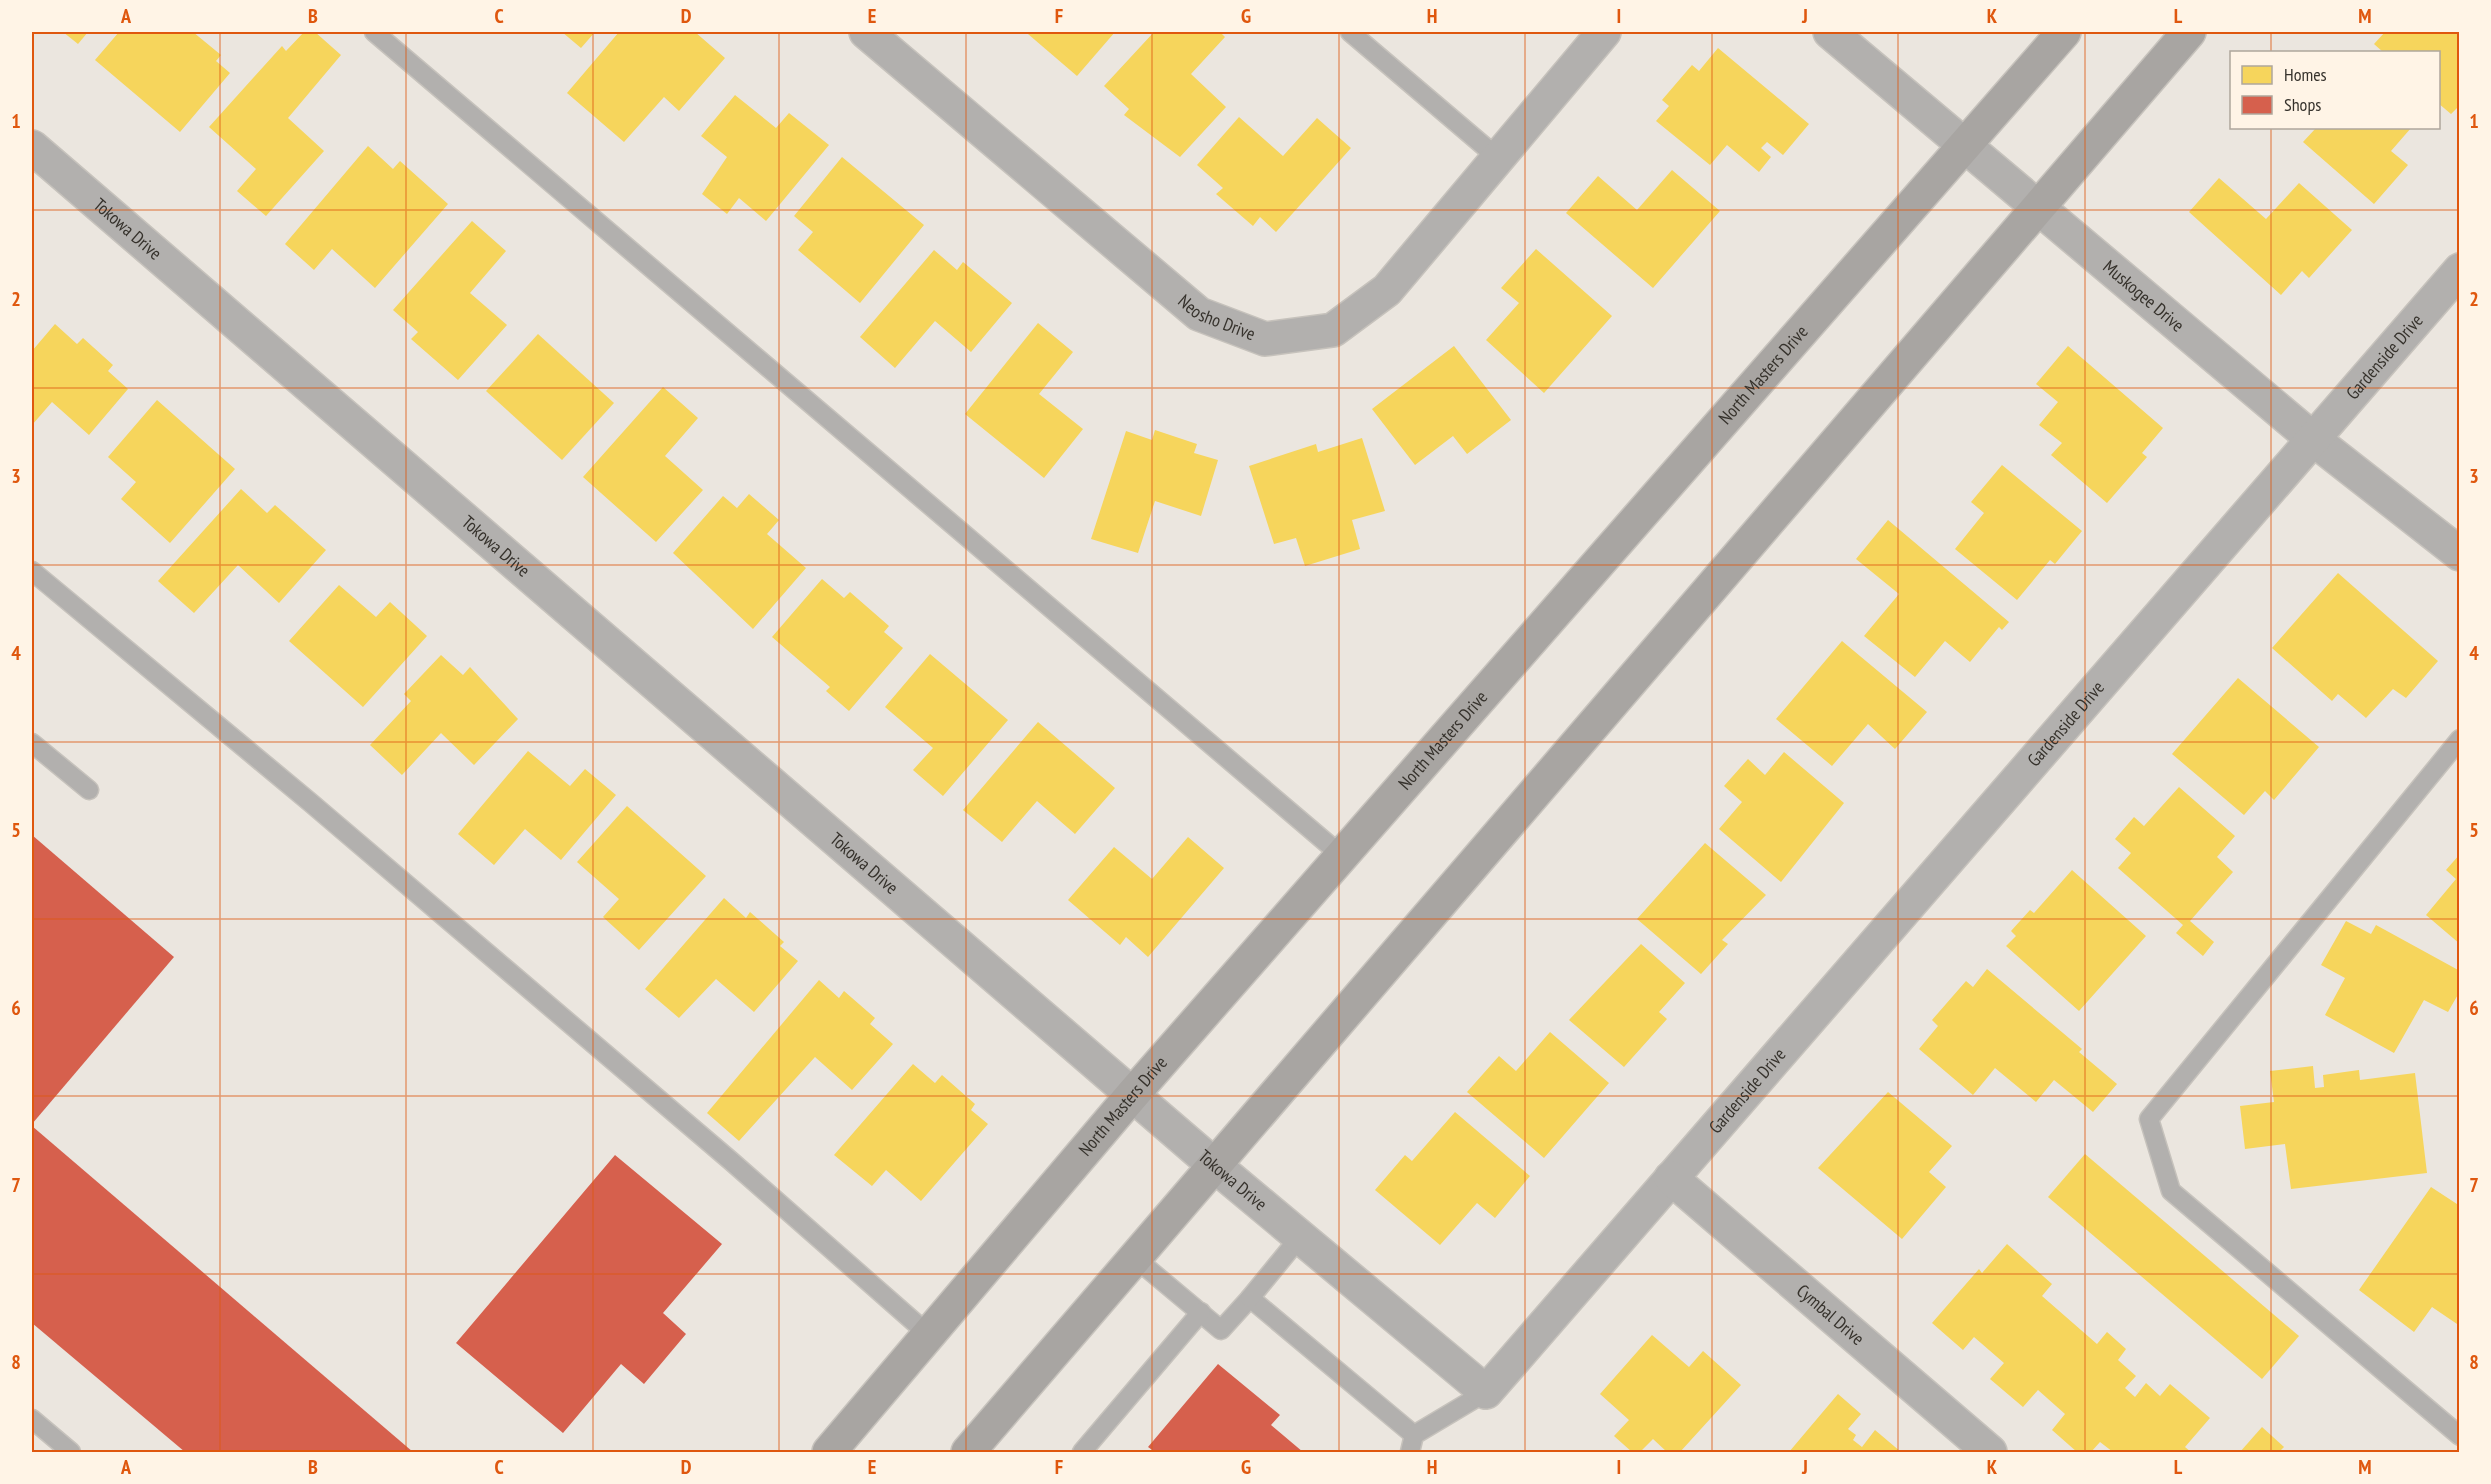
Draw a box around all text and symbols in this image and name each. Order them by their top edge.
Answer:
text: A [120,3,132,29]
text: B [308,3,318,29]
text: C [494,3,504,29]
text: D [681,3,692,29]
text: E [868,3,876,29]
text: F [1055,3,1063,29]
text: G [1241,3,1251,29]
text: H [1427,3,1437,29]
text: I [1617,3,1621,29]
text: J [1801,3,1808,29]
text: K [1987,3,1998,29]
text: L [2174,3,2183,29]
text: M [2358,3,2372,29]
legend [2230,51,2440,129]
text: Homes [2284,63,2327,86]
text: Shops [2284,93,2321,116]
text: 1 [11,108,21,134]
text: 1 [2469,108,2479,134]
street label: Tokowa Drive [89,193,167,265]
street label: Muskogee Drive [2099,255,2189,337]
text: 2 [11,286,21,312]
text: 2 [2469,286,2479,312]
street label: Neosho Drive [1174,289,1259,345]
street label: Gardenside Drive [2341,309,2428,404]
street label: North Masters Drive [1713,320,1813,429]
text: 3 [11,463,21,489]
text: 3 [2469,463,2479,489]
street label: Tokowa Drive [457,510,535,582]
text: 4 [11,640,21,666]
text: 4 [2469,640,2479,666]
street label: Gardenside Drive [2022,676,2109,771]
street label: North Masters Drive [1393,686,1492,794]
text: 5 [11,817,21,843]
text: 5 [2469,817,2479,843]
street label: Tokowa Drive [825,827,903,899]
text: 6 [11,995,21,1021]
text: 6 [2469,995,2479,1021]
street label: Gardenside Drive [1704,1043,1790,1138]
street label: North Masters Drive [1074,1051,1172,1160]
street label: Tokowa Drive [1194,1145,1272,1215]
text: 7 [11,1172,21,1198]
text: 7 [2469,1172,2479,1198]
street label: Cymbal Drive [1792,1279,1869,1350]
text: 8 [11,1349,21,1375]
text: 8 [2469,1349,2479,1375]
text: A [120,1454,132,1480]
text: B [308,1454,318,1480]
text: C [494,1454,504,1480]
text: D [681,1454,692,1480]
text: E [868,1454,876,1480]
text: F [1055,1454,1063,1480]
text: G [1241,1454,1251,1480]
text: H [1427,1454,1437,1480]
text: I [1617,1454,1621,1480]
text: J [1801,1454,1808,1480]
text: K [1987,1454,1998,1480]
text: L [2174,1454,2183,1480]
text: M [2358,1454,2372,1480]

